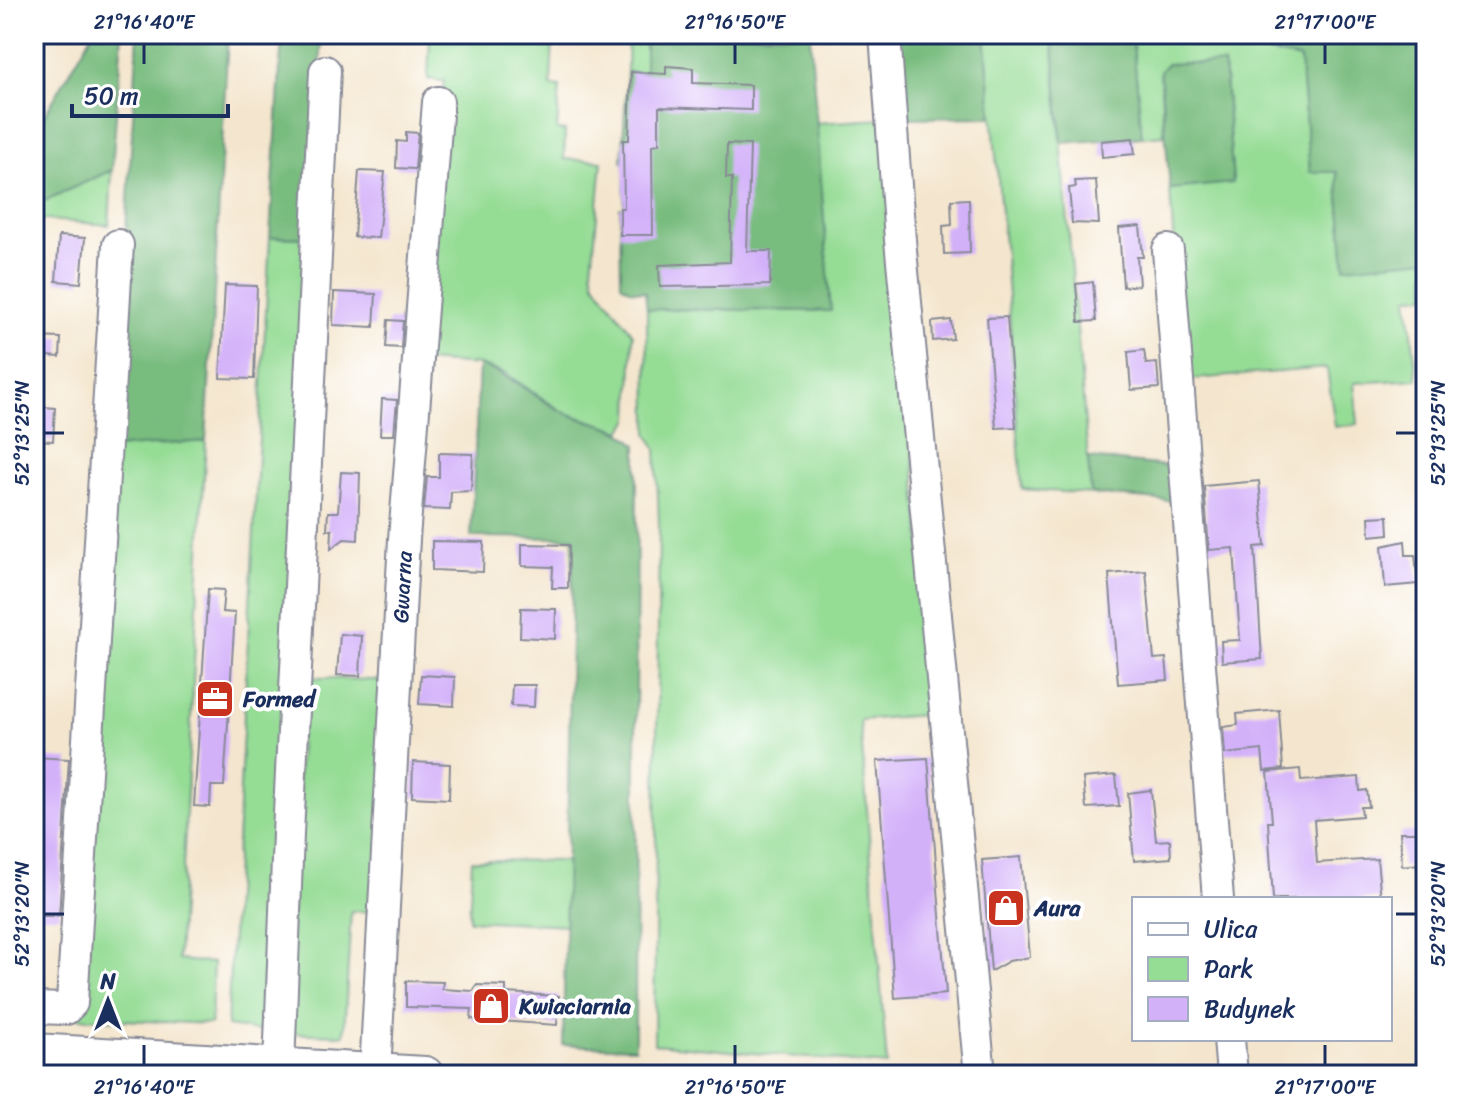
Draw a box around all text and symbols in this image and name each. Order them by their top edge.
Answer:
text: 21°16'40"E [94,5,196,40]
text: 21°16'50"E [685,5,787,40]
text: 21°17'00"E [1275,5,1377,40]
scale bar [72,68,228,118]
text: 50 m [84,75,139,117]
text: 52°13'25"N [5,380,40,486]
text: 52°13'25"N [1421,380,1456,486]
street label: Gwarna [381,549,424,624]
office icon: Formed [194,678,236,720]
place label: Formed [242,680,317,719]
text: 52°13'20"N [5,861,40,967]
text: 52°13'20"N [1421,861,1456,967]
shop icon: Aura [985,887,1027,929]
place label: Aura [1033,889,1081,928]
legend [1132,897,1392,1041]
text: Ulica [1204,908,1258,950]
text: Park [1204,948,1253,990]
north arrow [68,961,148,1041]
text: N [99,962,116,1001]
shop icon: Kwiaciarnia [470,985,512,1027]
place label: Kwiaciarnia [518,987,632,1026]
text: Budynek [1204,988,1295,1030]
text: 21°16'40"E [94,1070,196,1105]
text: 21°16'50"E [685,1070,787,1105]
text: 21°17'00"E [1275,1070,1377,1105]

